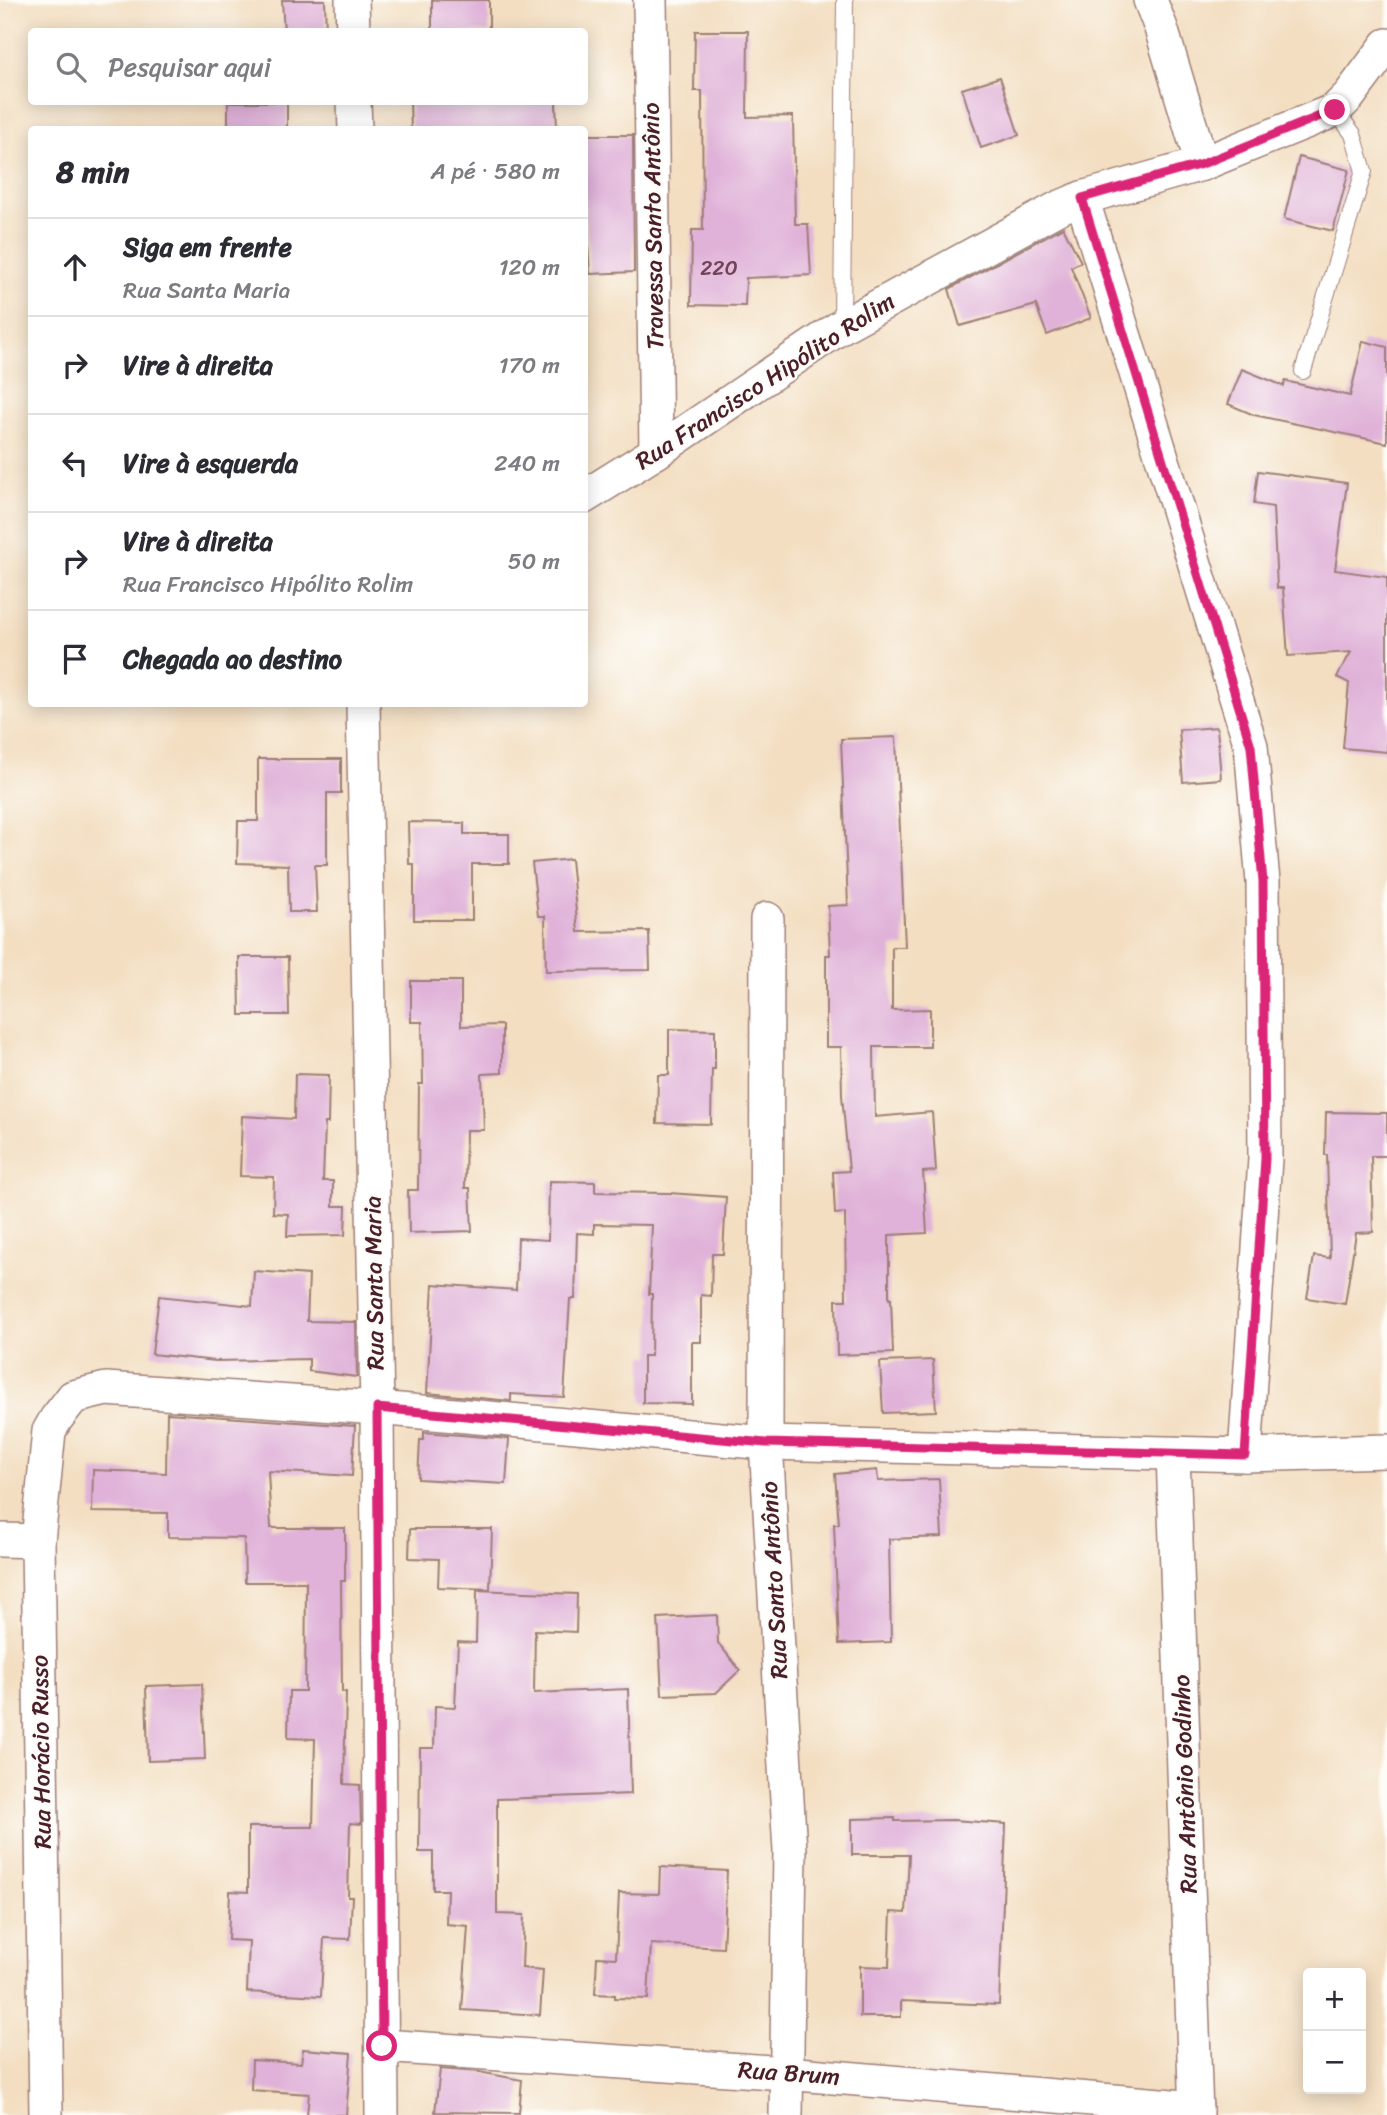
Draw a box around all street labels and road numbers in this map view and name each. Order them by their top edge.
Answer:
street label: Travessa Santo Antônio [630,102,676,350]
street label: Rua Francisco Hipólito Rolim [627,281,903,481]
street label: Rua Santa Maria [351,1195,397,1371]
street label: Rua Santo Antônio [748,1480,800,1680]
street label: Rua Horácio Russo [18,1655,64,1849]
street label: Rua Antônio Godinho [1160,1674,1210,1894]
street label: Rua Brum [737,2048,841,2098]

